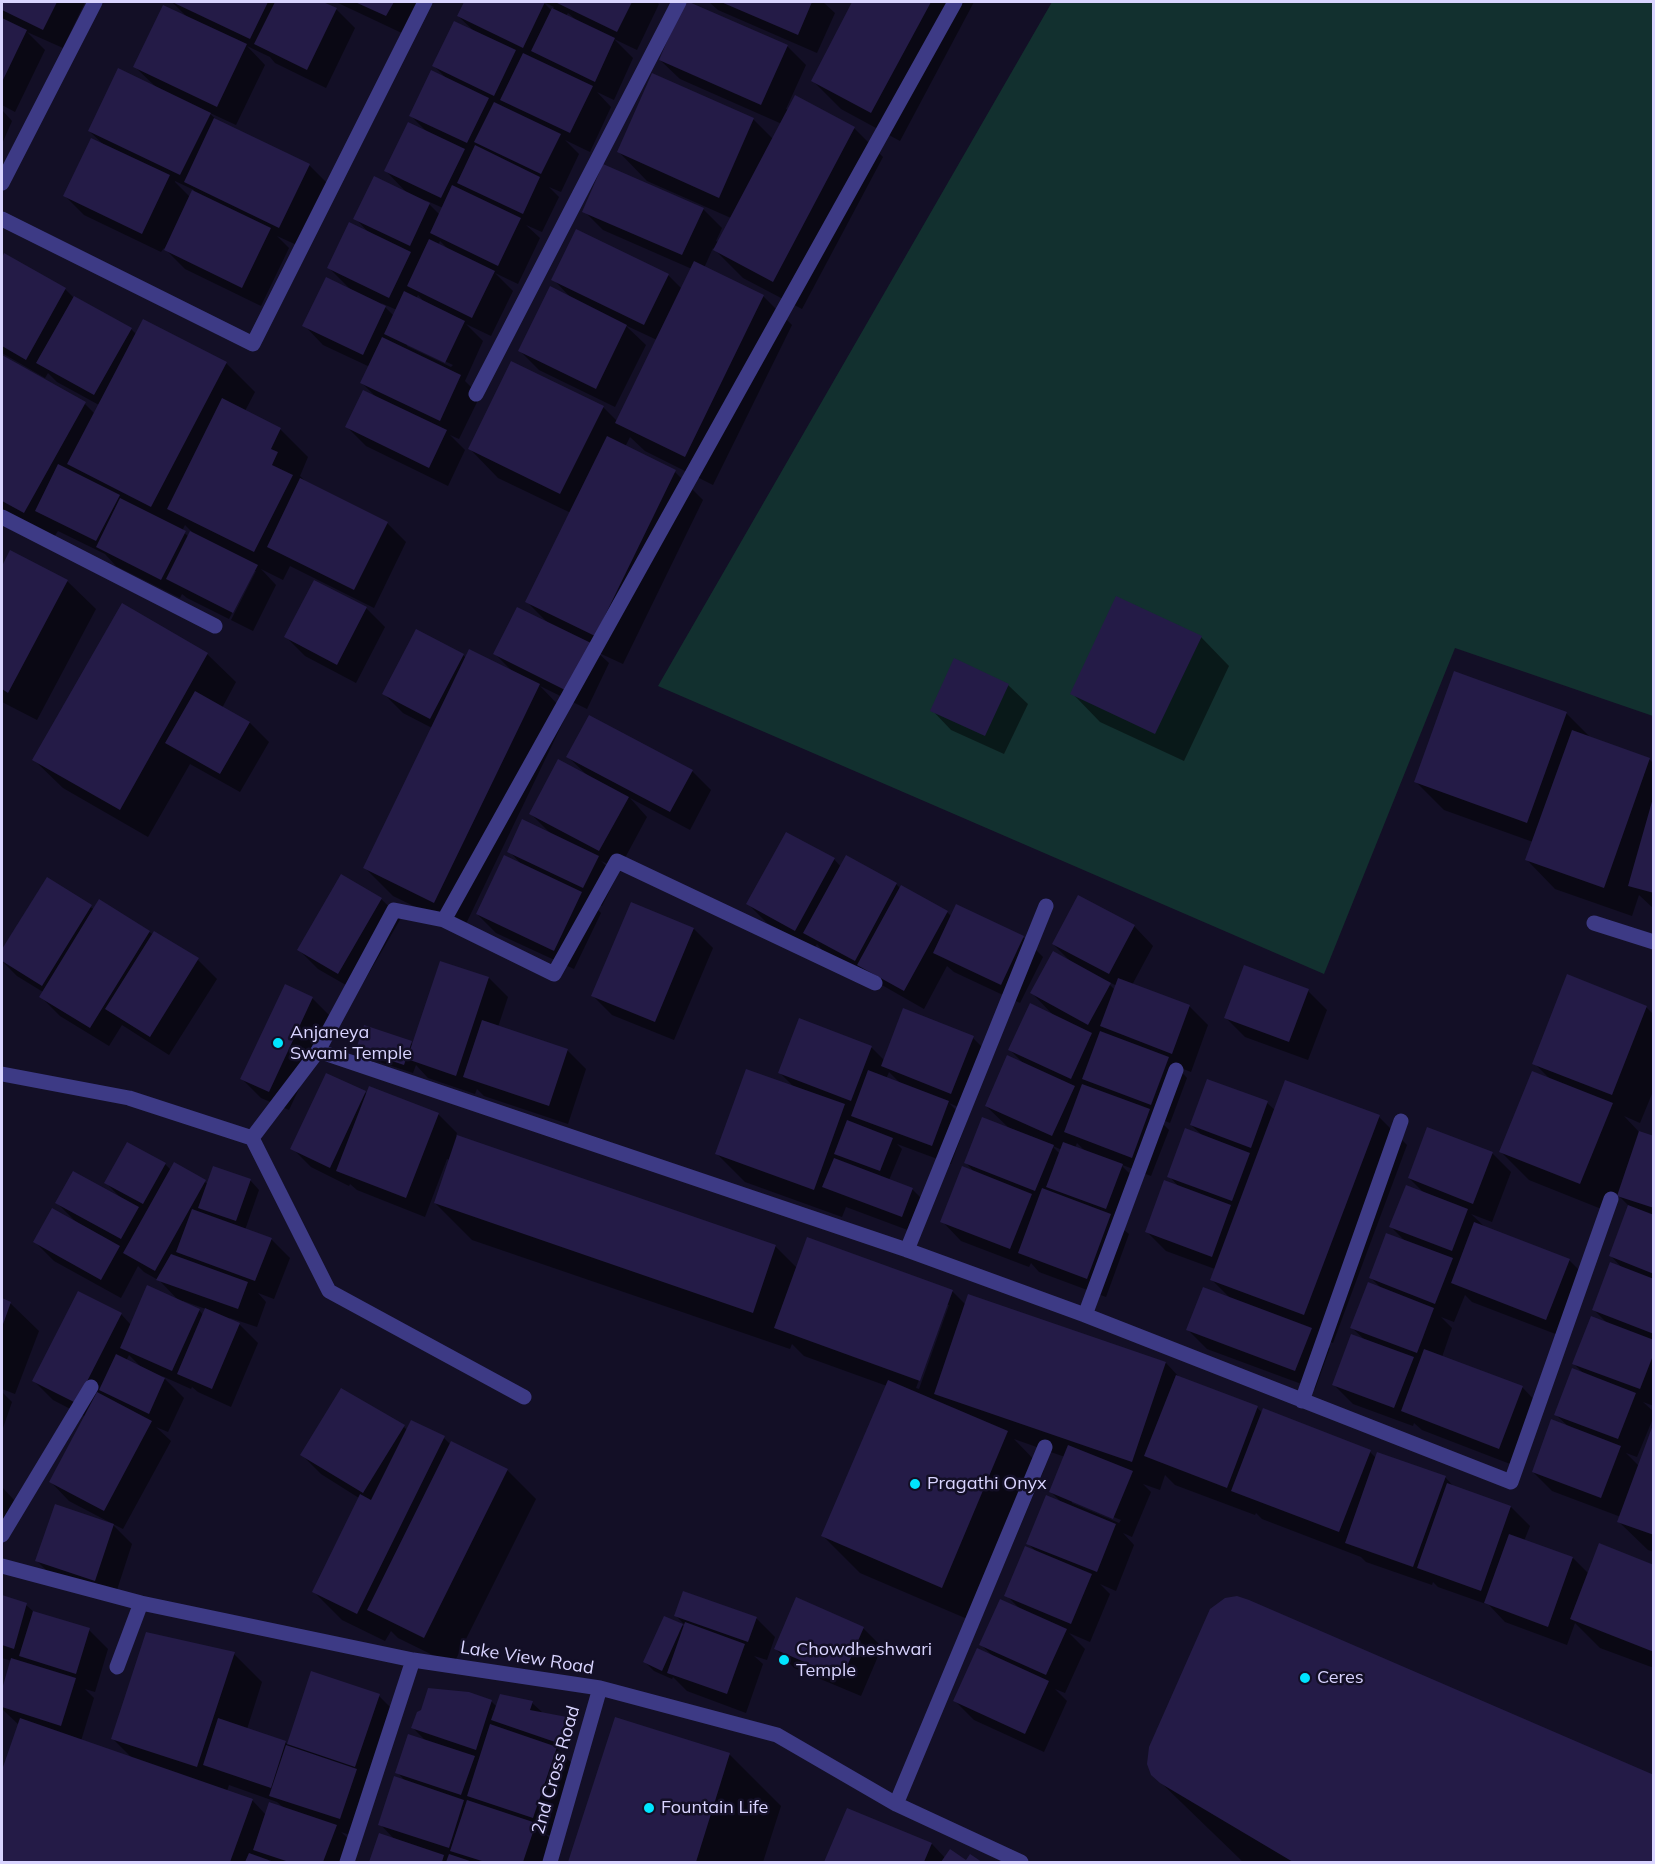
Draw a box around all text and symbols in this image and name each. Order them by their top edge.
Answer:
place label: Anjaneya Swami Temple [290,1022,412,1064]
marker: Anjaneya Swami Temple [271,1036,285,1050]
place label: Pragathi Onyx [927,1473,1047,1495]
marker: Pragathi Onyx [908,1477,922,1491]
street label: Lake View Road [459,1637,595,1679]
place label: Chowdheshwari Temple [796,1639,932,1682]
marker: Chowdheshwari Temple [777,1653,791,1667]
place label: Ceres [1317,1667,1364,1689]
marker: Ceres [1298,1671,1312,1685]
street label: 2nd Cross Road [527,1703,585,1837]
place label: Fountain Life [661,1797,768,1819]
marker: Fountain Life [642,1801,656,1815]

